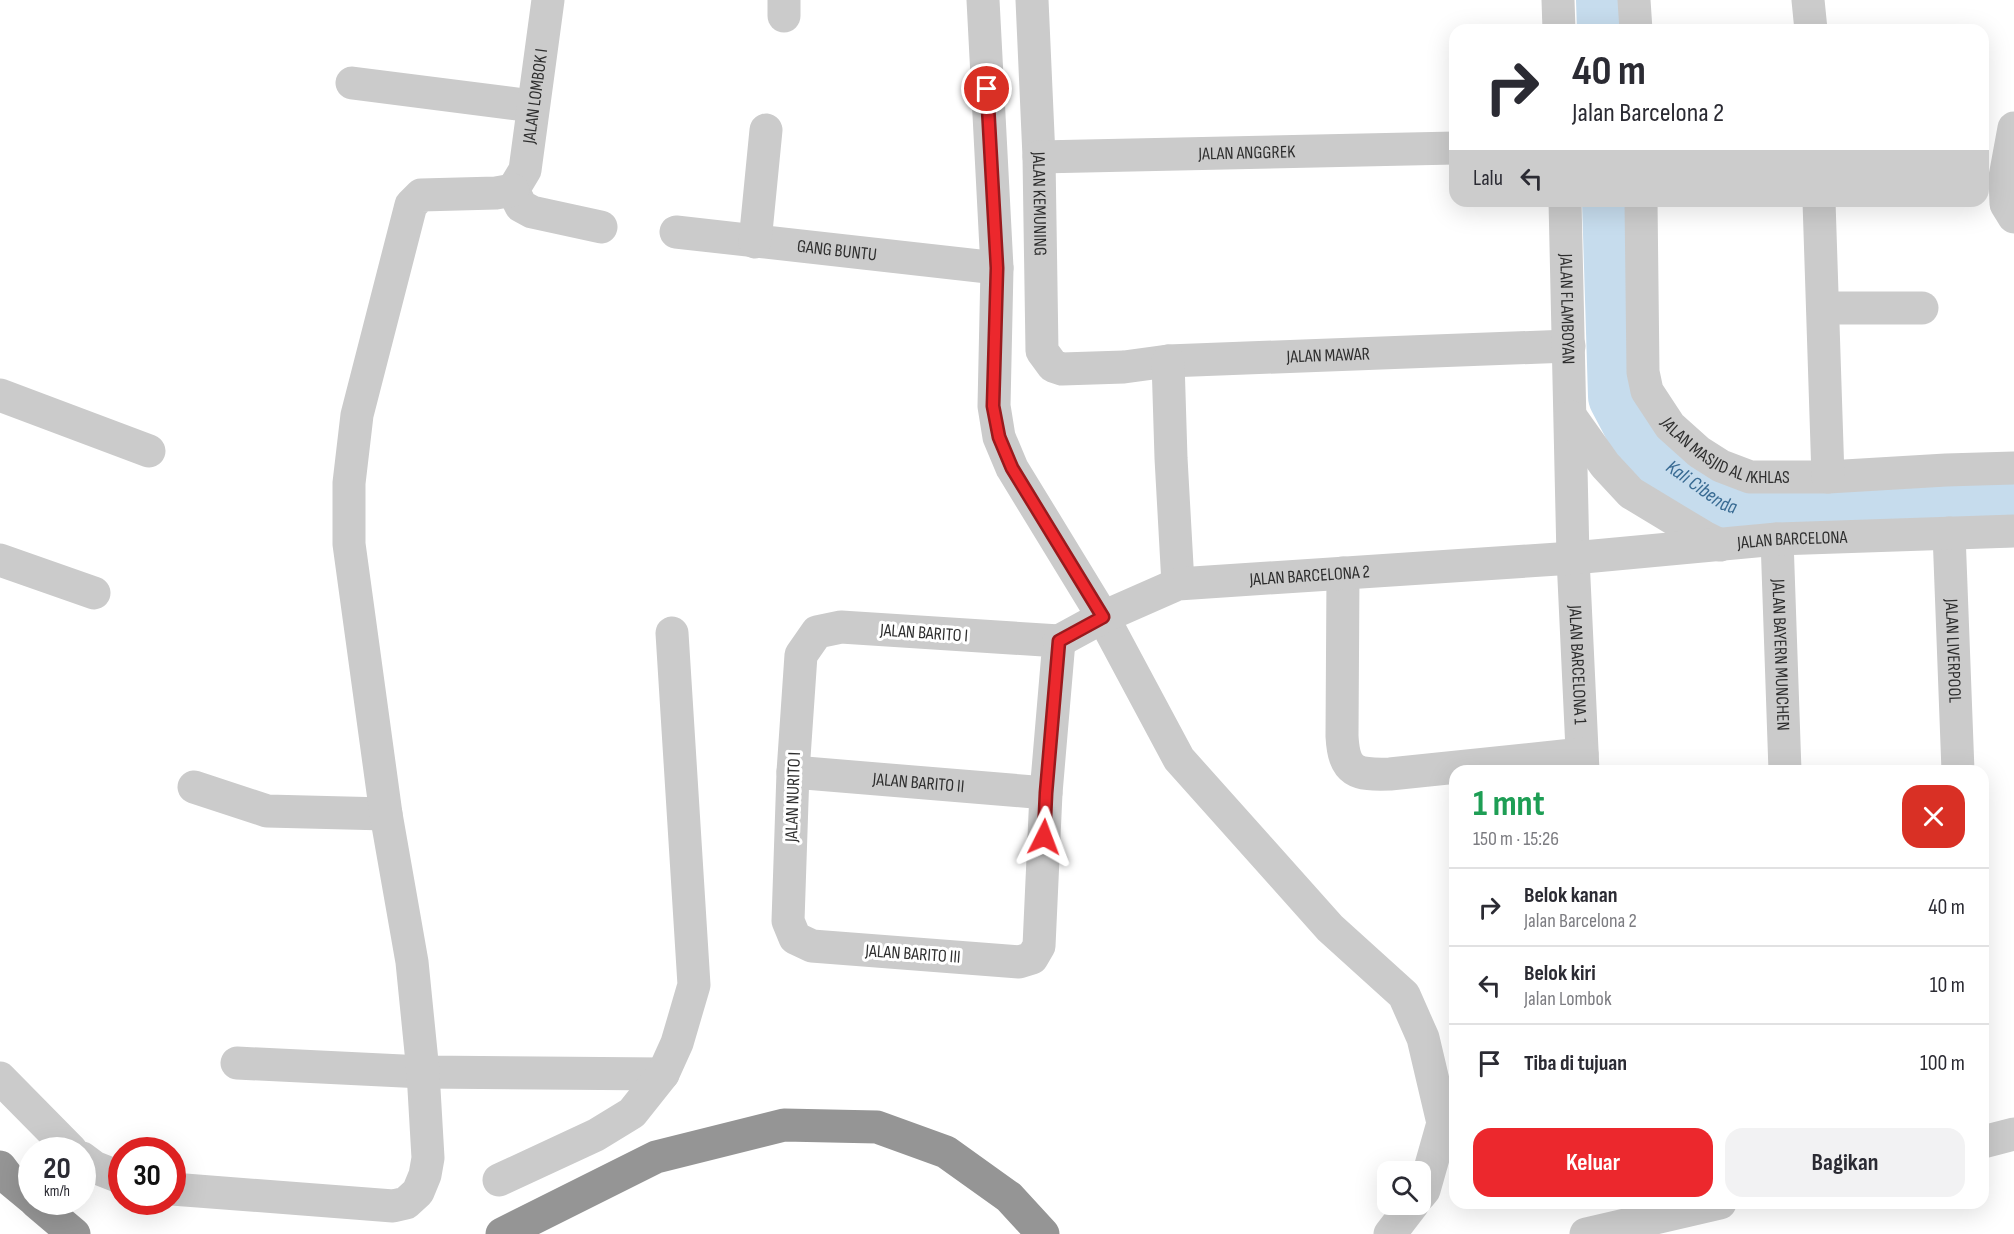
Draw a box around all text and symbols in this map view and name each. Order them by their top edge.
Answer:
text: 40 m [1572,46,1646,97]
street label: JALAN LOMBOK I [518,47,552,146]
icon: right [1473,48,1551,126]
pin [961,63,1012,114]
icon: arrive [970,72,1003,105]
text: Jalan Barcelona 2 [1572,97,1724,129]
street label: JALAN ANGGREK [1197,141,1296,164]
street label: JALAN KEMUNING [1028,150,1051,256]
icon: left [1515,162,1548,195]
text: Lalu [1473,165,1503,192]
street label: GANG BUNTU [796,235,878,265]
street label: JALAN FLAMBOYAN [1556,252,1579,365]
street label: JALAN MAWAR [1285,343,1370,367]
street label: JALAN MASJID AL IKHLAS [1656,412,1790,488]
water label: Kali Cibenda [1661,455,1740,520]
street label: JALAN BARCELONA [1735,526,1848,553]
street label: JALAN BARCELONA 2 [1248,561,1370,590]
street label: JALAN BAYERN MUNCHEN [1768,578,1794,731]
street label: JALAN LIVERPOOL [1941,597,1966,704]
street label: JALAN BARCELONA 1 [1565,604,1591,726]
street label: JALAN BARITO I [878,619,969,647]
street label: JALAN NURITO I [781,751,805,844]
street label: JALAN BARITO II [871,768,965,797]
text: 1 mnt [1473,783,1545,826]
button: close [1902,785,1965,848]
position arrow [1012,805,1076,869]
text: 150 m · 15:26 [1473,827,1559,851]
text: Belok kanan [1524,882,1617,909]
icon: right [1473,891,1506,924]
text: 40 m [1928,894,1965,921]
text: Jalan Barcelona 2 [1524,909,1637,933]
street label: JALAN BARITO III [864,940,961,968]
text: Belok kiri [1524,960,1596,987]
icon: left [1473,969,1506,1002]
text: 10 m [1930,972,1965,999]
text: Jalan Lombok [1524,987,1612,1011]
icon: arrive [1473,1047,1506,1080]
text: Tiba di tujuan [1524,1050,1627,1077]
text: 100 m [1920,1050,1965,1077]
button: Keluar [1473,1128,1713,1197]
button: Bagikan [1725,1128,1965,1197]
speed limit sign: 30 [108,1137,186,1215]
text: 20 [43,1151,71,1187]
map controls [1377,1161,1431,1215]
button: search [1377,1161,1431,1215]
text: km/h [44,1182,70,1201]

